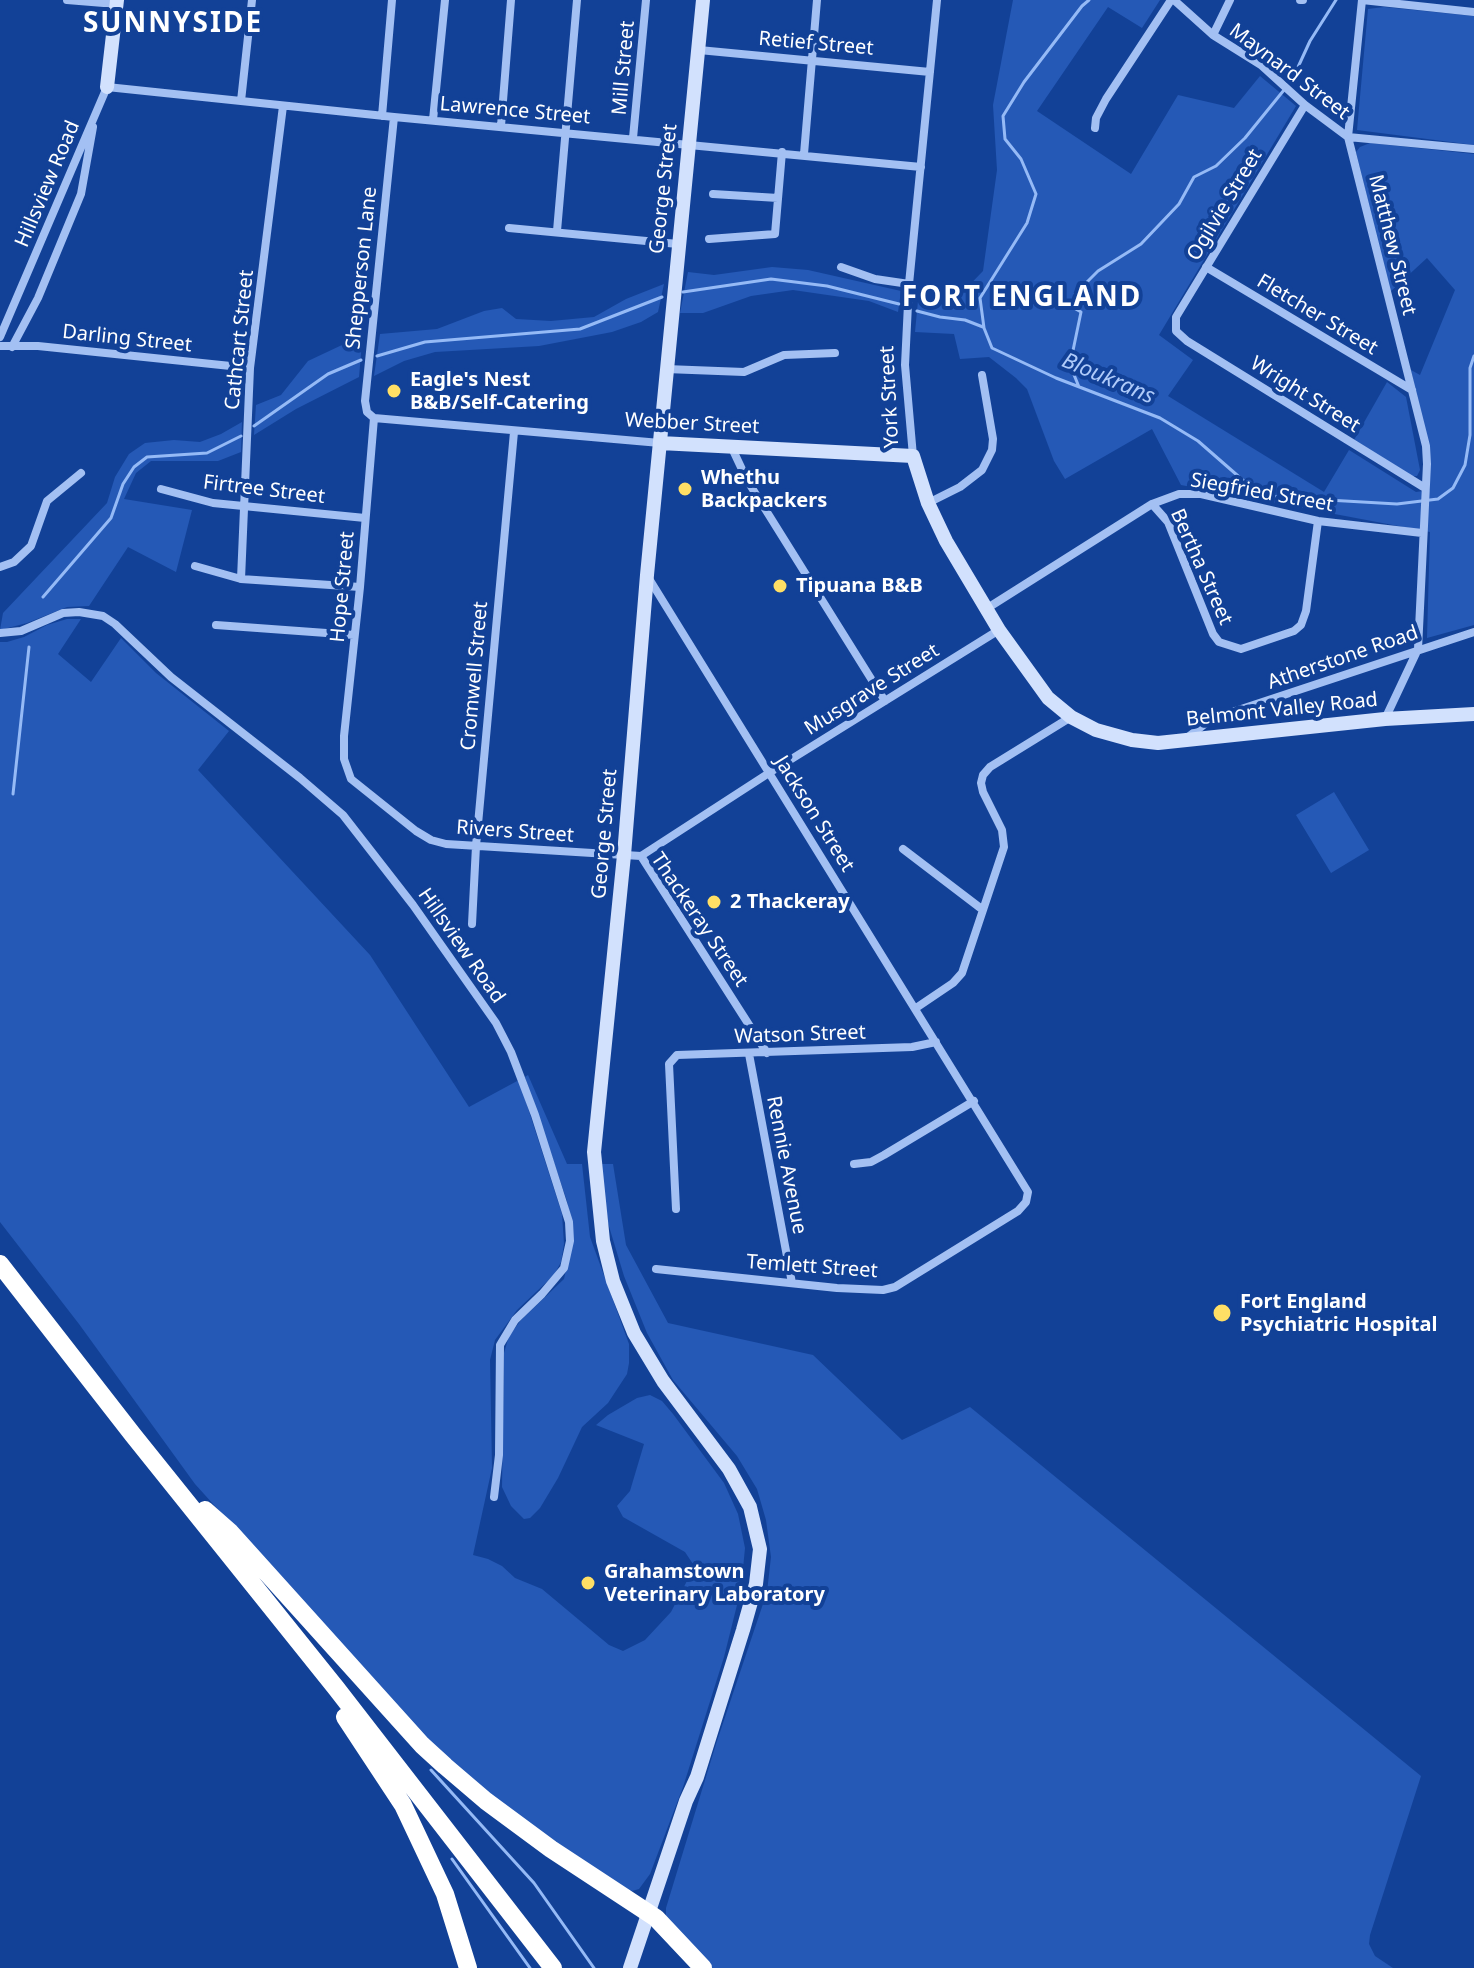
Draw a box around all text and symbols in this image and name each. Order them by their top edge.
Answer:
district label: SUNNYSIDE [83,7,263,41]
street label: Maynard Street [1224,19,1354,125]
street label: Mill Street [608,20,640,116]
street label: Retief Street [758,27,874,61]
street label: Lawrence Street [439,92,591,130]
street label: Hillsview Road [11,117,85,251]
street label: George Street [645,123,683,255]
street label: Ogilvie Street [1182,145,1268,265]
street label: Matthew Street [1363,172,1421,318]
street label: Shepperson Lane [342,186,382,350]
street label: Cathcart Street [221,269,259,411]
street label: Fletcher Street [1252,270,1382,360]
district label: FORT ENGLAND [902,281,1142,315]
street label: Darling Street [61,320,193,358]
street label: York Street [875,345,905,449]
water label: Bloukrans [1058,348,1158,410]
street label: Wright Street [1246,352,1364,438]
place label: Eagle's Nest B&B/Self-Catering [410,368,589,415]
marker: Eagle's Nest B&B/Self-Catering [385,382,403,400]
street label: Webber Street [624,408,760,440]
place label: Whethu Backpackers [701,466,827,513]
street label: Siegfried Street [1189,469,1335,517]
street label: Firtree Street [202,471,326,509]
marker: Whethu Backpackers [676,480,694,498]
street label: Bertha Street [1165,505,1237,629]
street label: Hope Street [326,530,360,644]
place label: Tipuana B&B [796,574,923,598]
marker: Tipuana B&B [771,577,789,595]
street label: Cromwell Street [457,600,493,752]
street label: Atherstone Road [1265,621,1421,695]
street label: Musgrave Street [800,639,944,741]
street label: Belmont Valley Road [1185,688,1379,732]
street label: Jackson Street [769,752,859,876]
street label: George Street [587,768,623,900]
street label: Rivers Street [455,816,575,848]
street label: Thackeray Street [645,848,753,992]
street label: Hillsview Road [412,884,510,1008]
place label: 2 Thackeray [730,890,850,914]
marker: 2 Thackeray [705,893,723,911]
street label: Watson Street [734,1021,866,1049]
street label: Rennie Avenue [761,1094,811,1236]
street label: Temlett Street [746,1250,878,1284]
place label: Fort England Psychiatric Hospital [1240,1290,1437,1337]
marker: Fort England Psychiatric Hospital [1211,1302,1233,1324]
place label: Grahamstown Veterinary Laboratory [604,1560,825,1607]
marker: Grahamstown Veterinary Laboratory [579,1574,597,1592]

